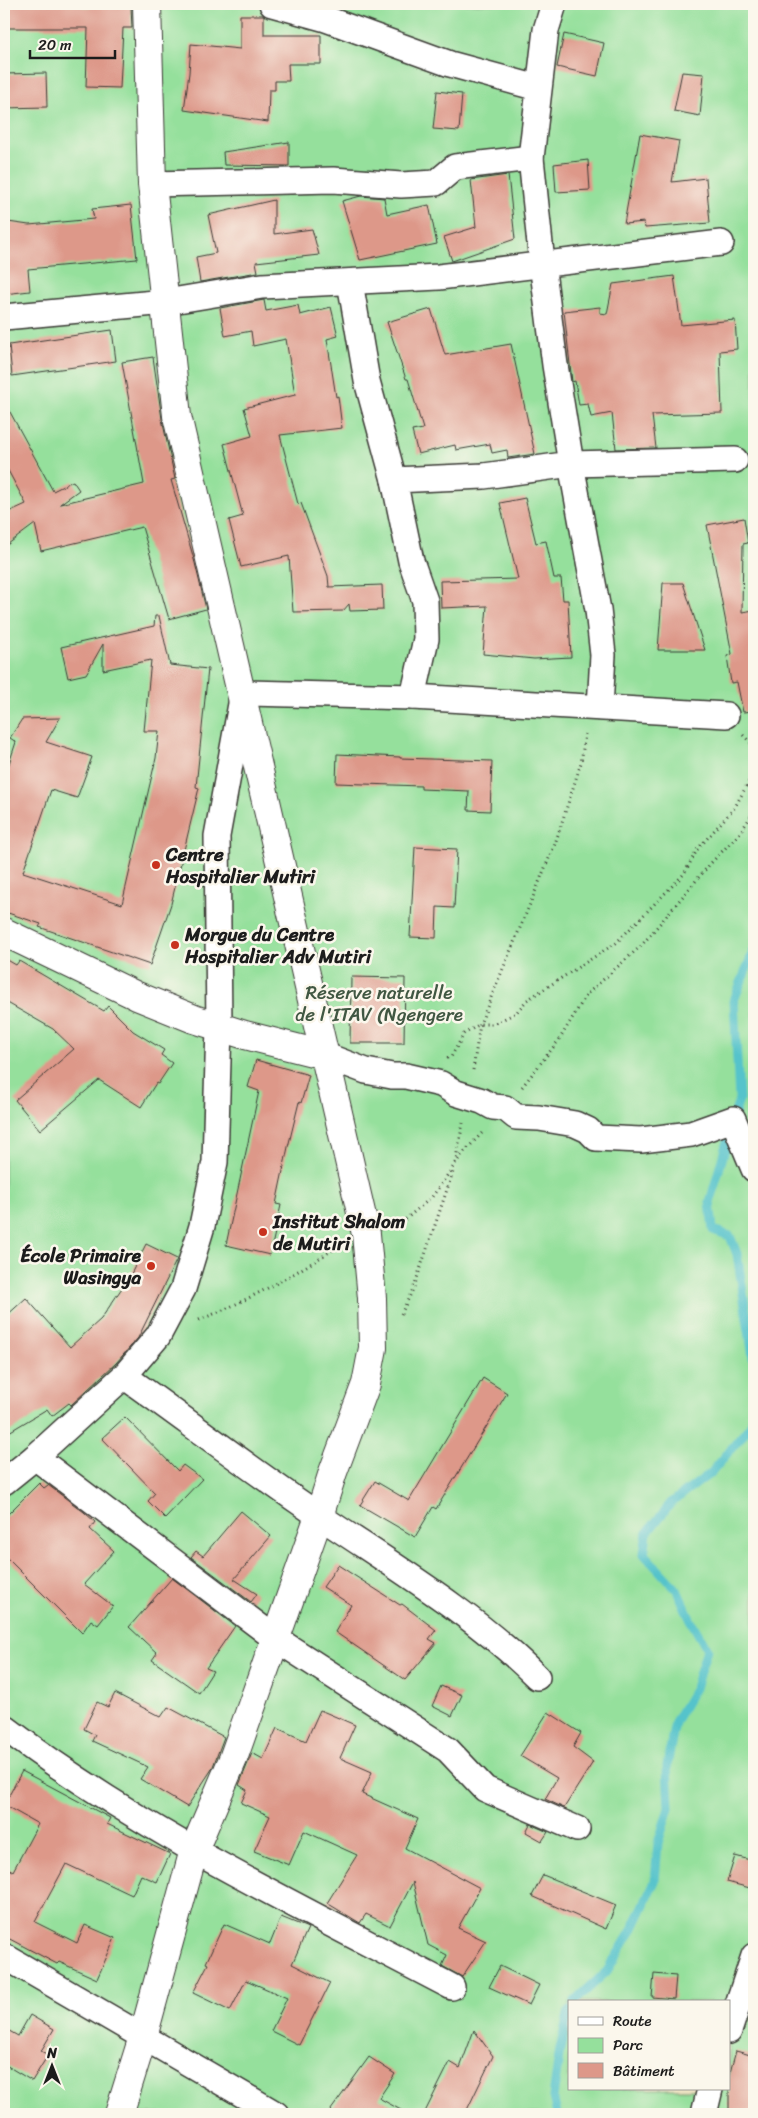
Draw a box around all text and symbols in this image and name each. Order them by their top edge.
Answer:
scale bar [30,28,115,60]
text: 20 m [38,32,72,58]
place label: Centre Hospitalier Mutiri [165,838,317,893]
marker: Centre Hospitalier Mutiri [150,859,162,871]
place label: Morgue du Centre Hospitalier Adv Mutiri [184,918,372,973]
marker: Morgue du Centre Hospitalier Adv Mutiri [169,939,181,951]
park label: Réserve naturelle de l'ITAV (Ngengere [295,976,463,1031]
place label: Institut Shalom de Mutiri [272,1205,406,1260]
marker: Institut Shalom de Mutiri [257,1226,269,1238]
place label: École Primaire Wasingya [20,1239,142,1294]
marker: École Primaire Wasingya [145,1260,157,1272]
legend [568,2000,730,2090]
text: Route [613,2008,652,2034]
text: Parc [613,2032,643,2058]
north arrow [28,2040,78,2090]
text: N [46,2041,57,2066]
text: Bâtiment [613,2058,675,2084]

